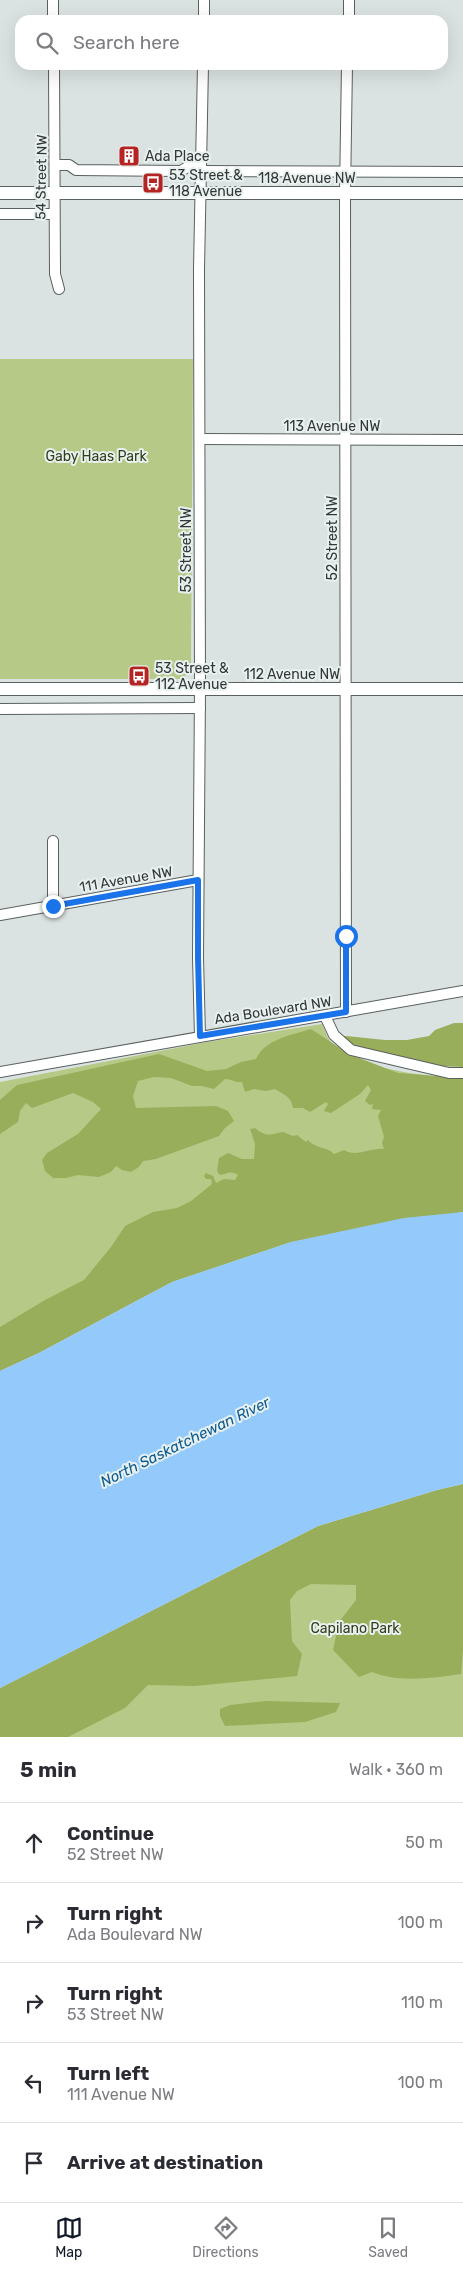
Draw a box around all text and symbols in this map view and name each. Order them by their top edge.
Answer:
search box [15,15,448,70]
icon: search [33,29,61,57]
text: Search here [73,31,180,54]
street label: 54 Street NW [32,134,51,220]
building icon: Ada Place [117,144,141,168]
place label: Ada Place [145,148,210,165]
place label: 53 Street & 118 Avenue [169,167,243,200]
street label: 118 Avenue NW [258,170,356,187]
bus stop icon: 53 Street & 118 Avenue [141,171,165,195]
street label: 113 Avenue NW [284,418,380,435]
park label: Gaby Haas Park [45,448,147,465]
street label: 52 Street NW [324,496,341,580]
street label: 53 Street NW [178,507,195,593]
place label: 53 Street & 112 Avenue [155,660,229,693]
bus stop icon: 53 Street & 112 Avenue [127,664,151,688]
street label: 112 Avenue NW [244,666,340,683]
street label: 111 Avenue NW [78,863,174,896]
route end [42,895,65,918]
route start [335,925,358,948]
street label: Ada Boulevard NW [213,993,333,1028]
water label: North Saskatchewan River [97,1393,274,1491]
park label: Capilano Park [311,1620,400,1637]
text: 5 min [20,1757,77,1782]
text: Walk · 360 m [349,1760,443,1779]
text: Continue [67,1822,154,1845]
icon: ahead [20,1829,48,1857]
text: 50 m [405,1833,443,1852]
text: 52 Street NW [67,1845,164,1864]
text: Turn right [67,1902,162,1925]
icon: right [20,1909,48,1937]
text: 100 m [398,1913,443,1932]
text: Ada Boulevard NW [67,1925,203,1944]
text: Turn right [67,1982,162,2005]
icon: right [20,1989,48,2017]
text: 110 m [401,1993,443,2012]
text: 53 Street NW [67,2005,164,2024]
text: Turn left [67,2062,149,2085]
icon: left [20,2069,48,2097]
text: 100 m [398,2073,443,2092]
text: 111 Avenue NW [67,2085,175,2104]
icon: arrive [20,2149,48,2177]
text: Arrive at destination [67,2151,263,2174]
tab: Map [55,2214,83,2261]
tab: Directions [192,2214,259,2261]
tab: Saved [368,2214,408,2261]

